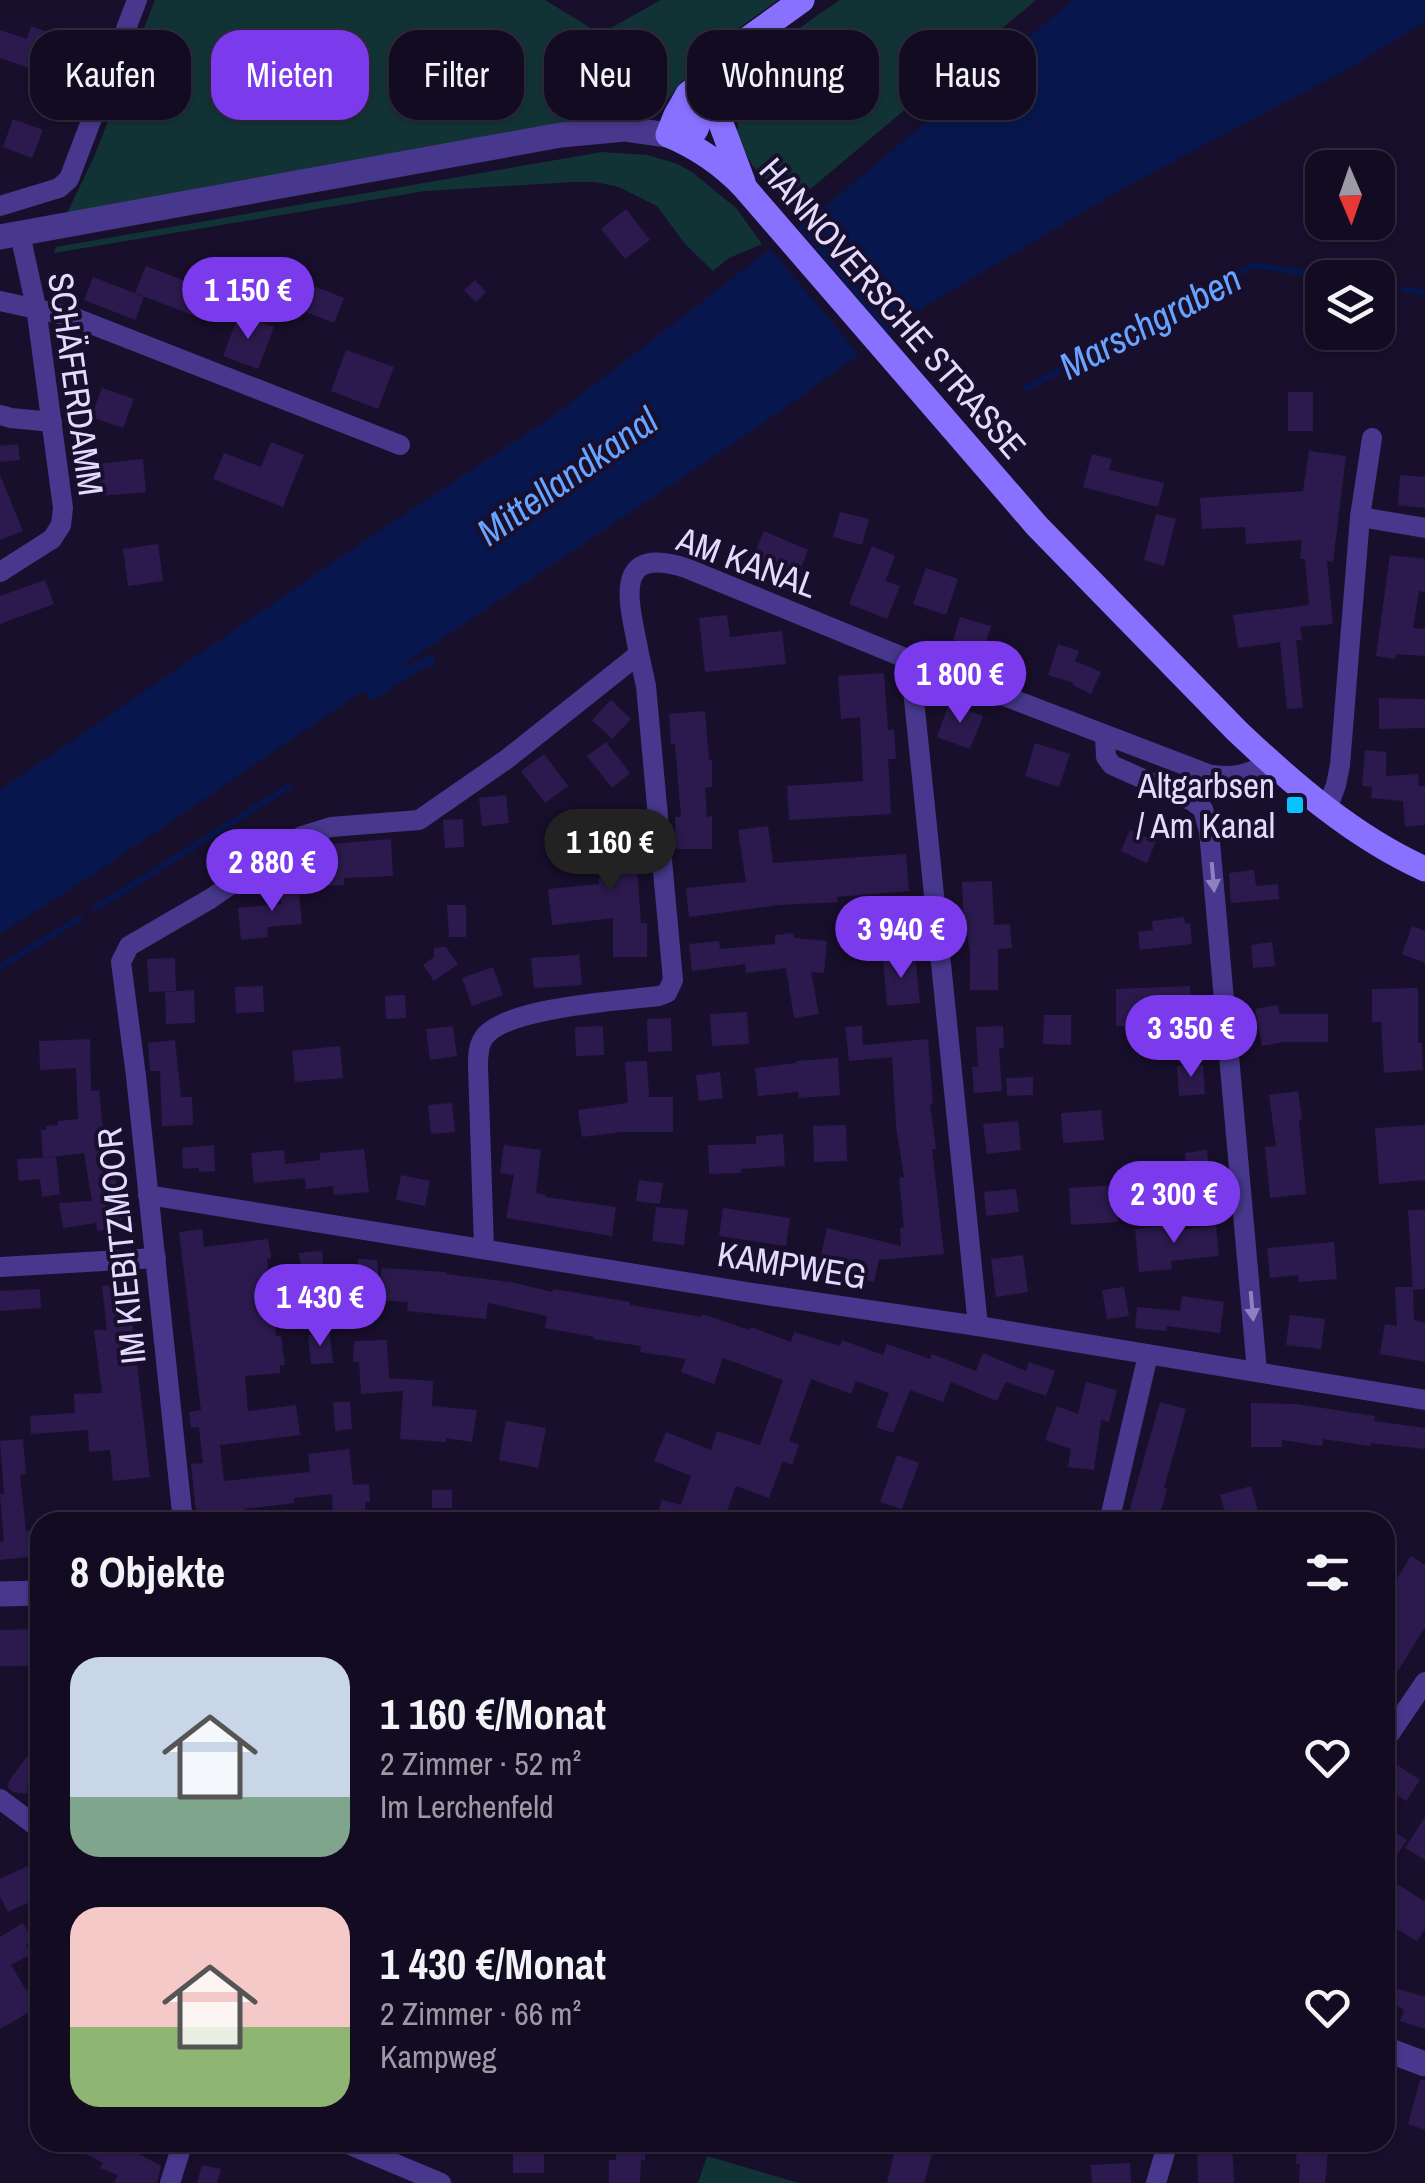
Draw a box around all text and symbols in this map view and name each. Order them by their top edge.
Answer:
chip: Kaufen [30,30,191,120]
chip: Mieten [211,30,369,120]
chip: Filter [389,30,524,120]
chip: Neu [544,30,667,120]
chip: Wohnung [687,30,879,120]
chip: Haus [899,30,1036,120]
street label: HANNOVERSCHE STRASSE [749,148,1037,468]
north arrow [1305,150,1395,240]
map controls [1305,150,1395,350]
water label: Marschgraben [1050,253,1250,391]
pin: 1 150 € [156,257,340,342]
button: layers [1305,260,1395,350]
text: 1 150 € [204,268,292,311]
street label: SCHÄFERDAMM [37,269,115,499]
water label: Mittellandkanal [467,394,668,557]
street label: AM KANAL [670,515,823,609]
pin: 1 800 € [868,641,1052,726]
text: 1 800 € [916,652,1004,695]
place label: Altgarbsen / Am Kanal [1136,762,1275,849]
marker: Altgarbsen / Am Kanal [1284,794,1306,816]
pin: 1 160 € [518,809,702,894]
text: 1 160 € [566,820,654,863]
pin: 2 880 € [180,829,364,914]
text: 2 880 € [228,840,316,883]
one-way arrow [1205,862,1221,894]
pin: 3 940 € [809,896,993,981]
text: 3 940 € [857,907,945,950]
pin: 3 350 € [1099,995,1283,1080]
text: 3 350 € [1147,1006,1235,1049]
street label: IM KIEBITZMOOR [85,1125,157,1367]
pin: 2 300 € [1082,1161,1266,1246]
text: 2 300 € [1130,1172,1218,1215]
street label: KAMPWEG [714,1230,870,1300]
pin: 1 430 € [228,1264,412,1349]
text: 1 430 € [276,1275,364,1318]
one-way arrow [1244,1290,1260,1322]
text: 8 Objekte [70,1544,225,1600]
icon: filters [1300,1545,1355,1600]
text: 1 160 €/Monat [380,1686,606,1742]
icon: home [150,1697,270,1817]
icon: heart [1300,1730,1355,1785]
text: 2 Zimmer · 52 m² [380,1742,581,1785]
text: Im Lerchenfeld [380,1785,554,1828]
text: 1 430 €/Monat [380,1936,606,1992]
icon: home [150,1947,270,2067]
icon: heart [1300,1980,1355,2035]
text: 2 Zimmer · 66 m² [380,1992,581,2035]
text: Kampweg [380,2035,497,2078]

